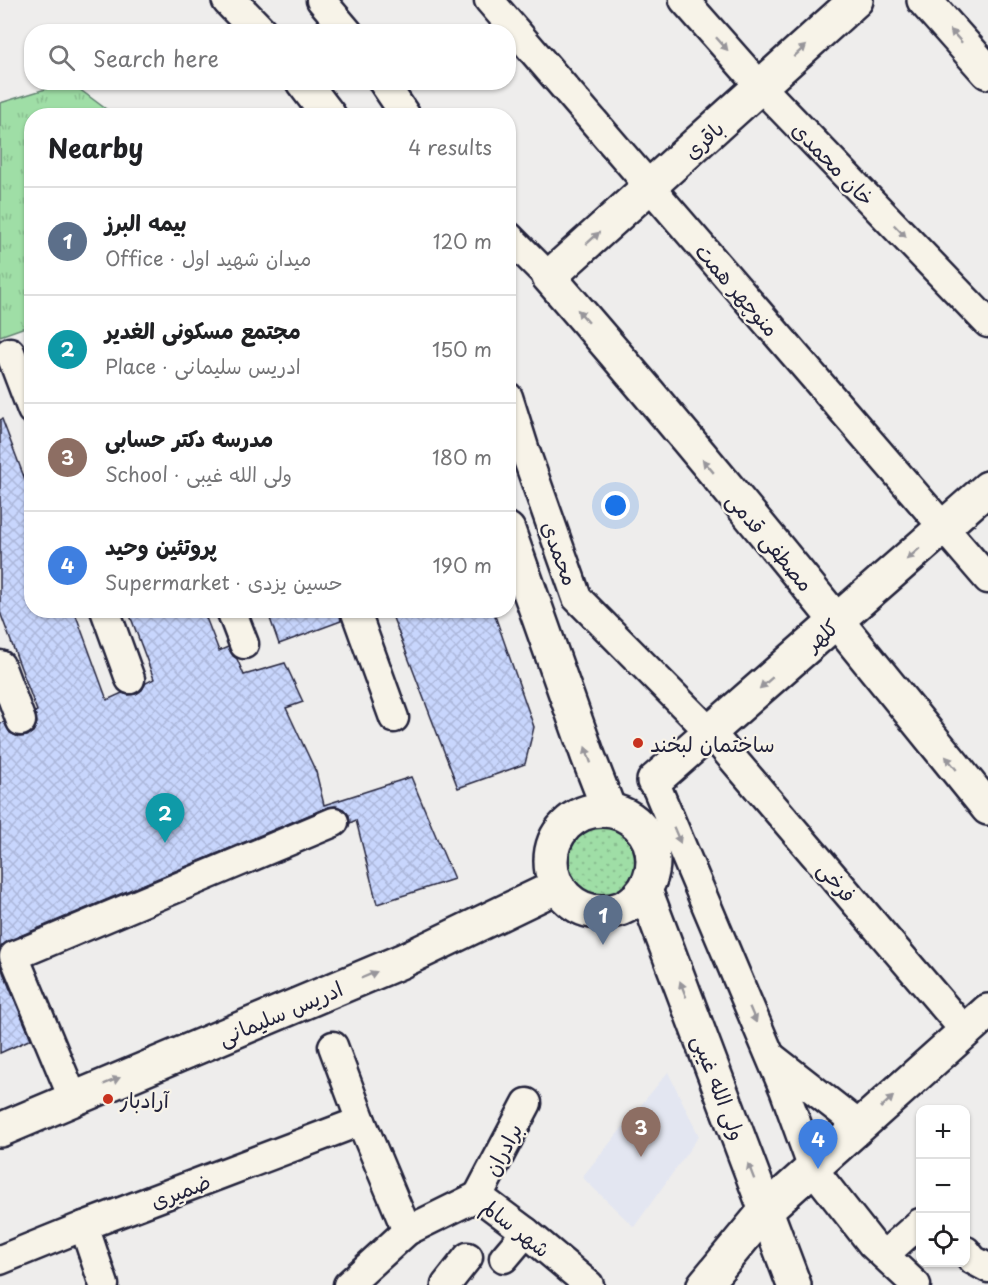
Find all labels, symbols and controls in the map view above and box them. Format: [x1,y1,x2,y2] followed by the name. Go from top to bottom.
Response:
[24,24,516,90] search box
[950,29,963,44] one-way arrow
[715,36,728,51] one-way arrow
[45,41,78,74] icon: search
[93,41,219,74] text: Search here
[792,45,807,58] one-way arrow
[676,112,730,166] street label: باقری
[785,113,883,213] street label: خان محمدی
[48,128,143,167] text: Nearby
[408,132,492,162] text: 4 results
[105,205,187,238] text: بیمه البرز
[892,224,906,238] one-way arrow
[63,226,72,256] text: 1
[433,226,492,256] text: 120 m
[585,232,600,245] one-way arrow
[688,235,788,343] street label: منوچهر همت
[105,243,311,273] text: Office · میدان شهید اول
[577,309,590,324] one-way arrow
[105,313,301,346] text: مجتمع مسکونی الغدیر
[60,334,75,364] text: 2
[432,334,492,364] text: 150 m
[105,351,301,381] text: Place · ادریس سلیمانی
[105,421,273,454] text: مدرسه دکتر حسابی
[61,442,74,472] text: 3
[432,442,492,472] text: 180 m
[105,459,292,489] text: School · ولی الله غیبی
[702,459,715,474] one-way arrow
[720,484,822,598] street label: مصطفی قدمی
[601,491,630,520] your location
[535,516,587,590] street label: محمدی
[105,529,217,562] text: پروتئین وحید
[905,547,920,561] one-way arrow
[61,550,74,580] text: 4
[433,550,492,580] text: 190 m
[105,567,343,597] text: Supermarket · حسین یزدی
[796,610,845,659] street label: کلهر
[759,676,774,689] one-way arrow
[650,727,775,759] place label: ساختمان لبخند
[631,736,645,750] marker: ساختمان لبخند
[583,746,593,764] one-way arrow
[945,755,958,771] one-way arrow
[146,794,184,843] pin: 2
[673,826,682,844] one-way arrow
[811,853,865,909] street label: فرخی
[584,896,622,945] pin: 1
[361,970,378,979] one-way arrow
[213,971,347,1053] street label: ادریس سلیمانی
[677,979,687,997] one-way arrow
[748,1006,758,1024] one-way arrow
[685,1029,755,1145] street label: ولی الله غیبی
[103,1077,120,1086] one-way arrow
[119,1083,170,1115] place label: آرادبار
[101,1092,115,1106] marker: آرادبار
[880,1095,895,1109] one-way arrow
[916,1105,970,1267] map controls
[916,1105,970,1159] button: +
[622,1108,660,1157] pin: 3
[475,1117,529,1181] street label: برادران
[798,1120,838,1169] pin: 4
[916,1159,970,1213] button: −
[746,1162,756,1180] one-way arrow
[145,1164,215,1216] street label: ضمیری
[475,1190,558,1266] street label: شهر سالم
[916,1213,970,1267] button: locate

